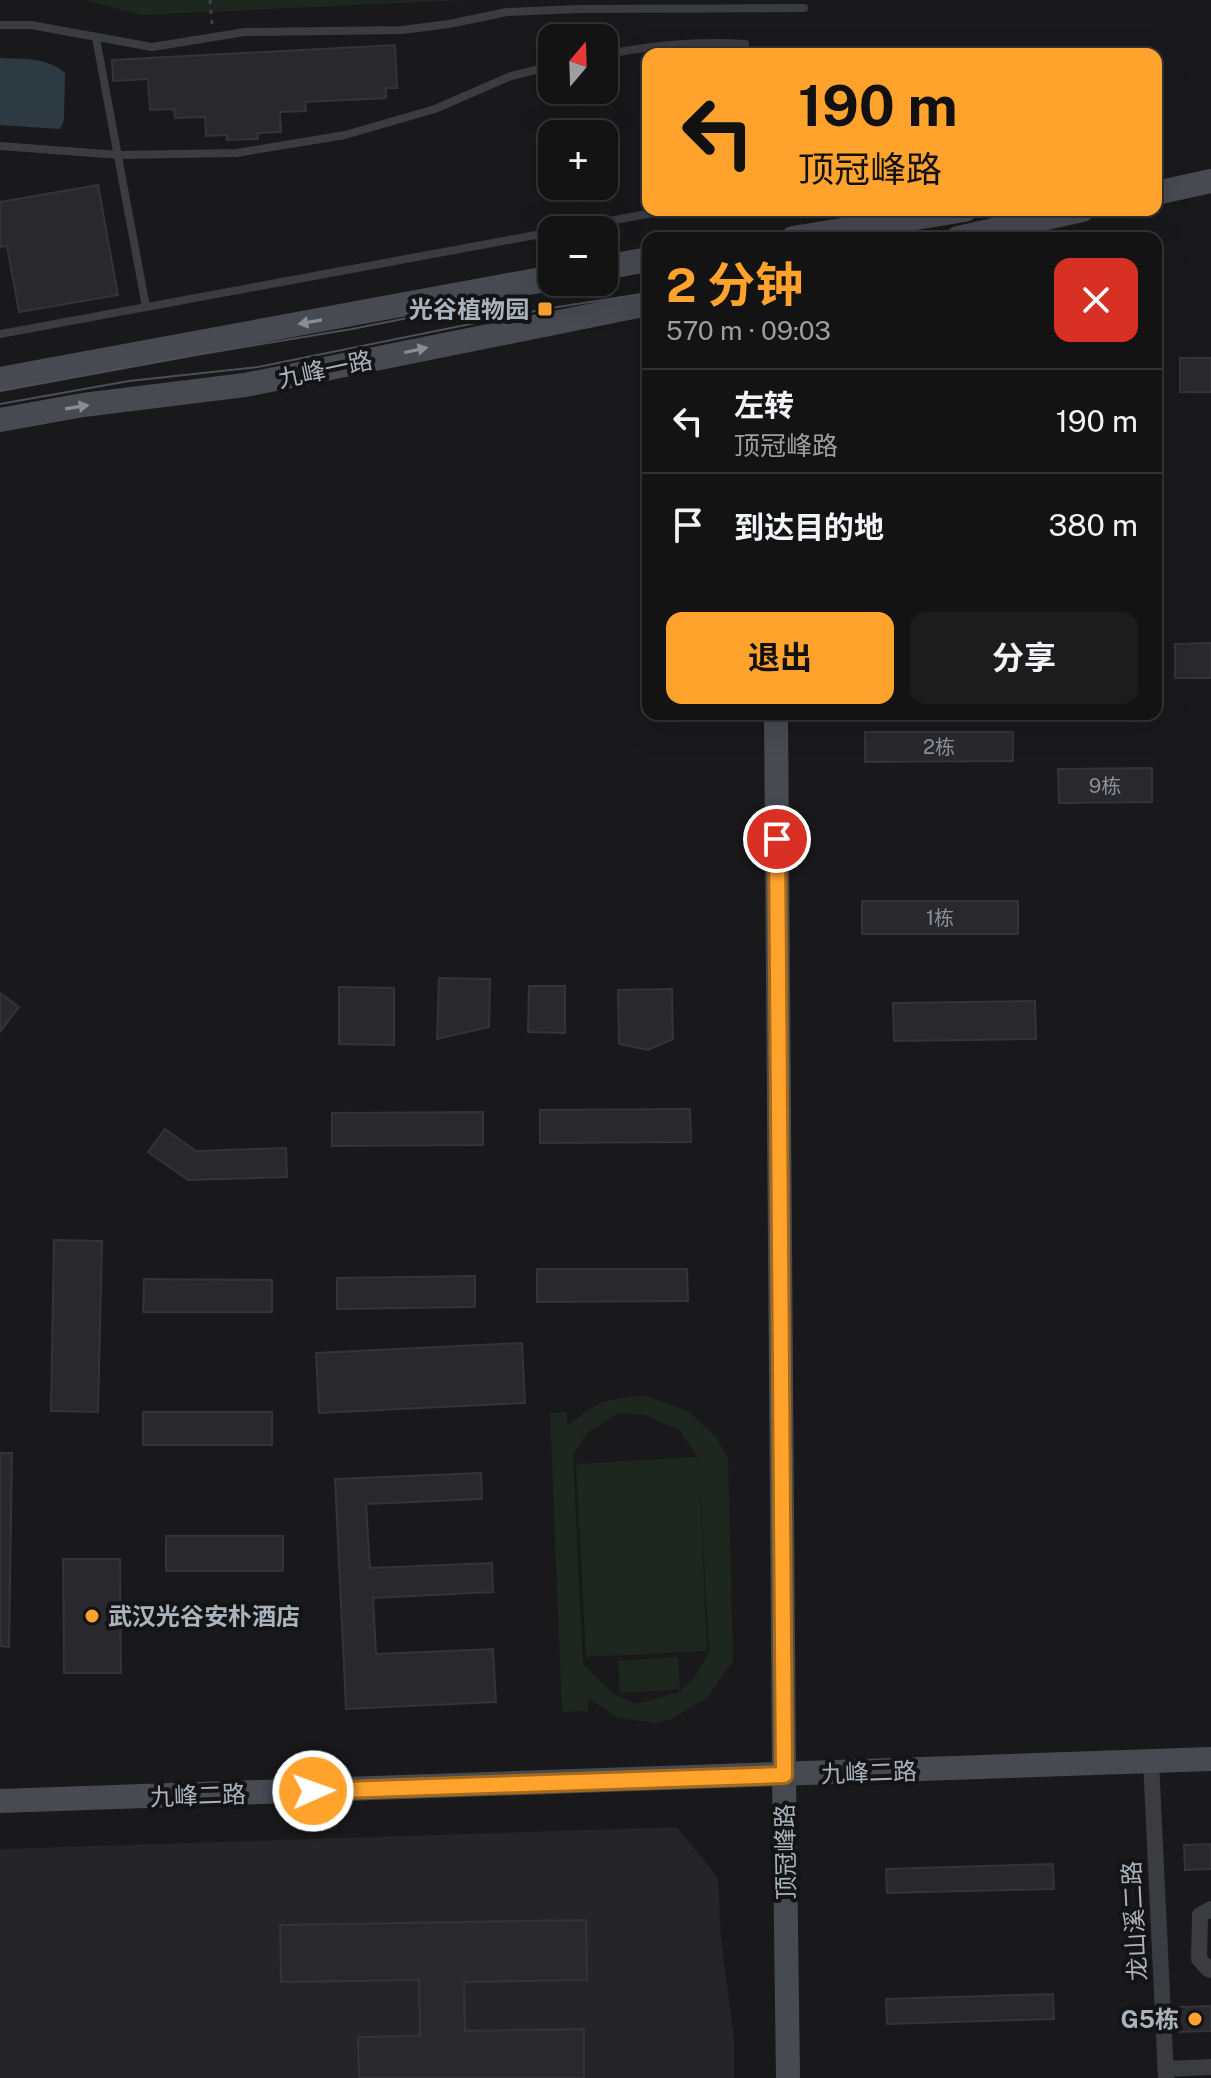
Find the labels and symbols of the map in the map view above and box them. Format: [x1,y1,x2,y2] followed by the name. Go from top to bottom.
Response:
[538,24,618,104] north arrow
[409,295,529,323] place label: 光谷植物园
[536,300,554,318] marker: 光谷植物园
[297,316,322,328] one-way arrow
[404,343,429,356] one-way arrow
[275,345,375,393] street label: 九峰一路
[65,400,90,412] one-way arrow
[923,735,955,759] house number: 2栋
[1089,774,1121,798] house number: 9栋
[743,805,811,873] pin
[926,906,954,930] house number: 1栋
[108,1602,300,1630] place label: 武汉光谷安朴酒店
[83,1607,101,1625] marker: 武汉光谷安朴酒店
[271,1749,355,1833] position arrow
[821,1756,917,1788] street label: 九峰二路
[150,1779,246,1811] street label: 九峰二路
[770,1804,800,1900] street label: 顶冠峰路
[1117,1860,1151,1982] street label: 龙山溪二路
[1121,2005,1179,2033] place label: G5栋
[1186,2010,1204,2028] marker: G5栋

